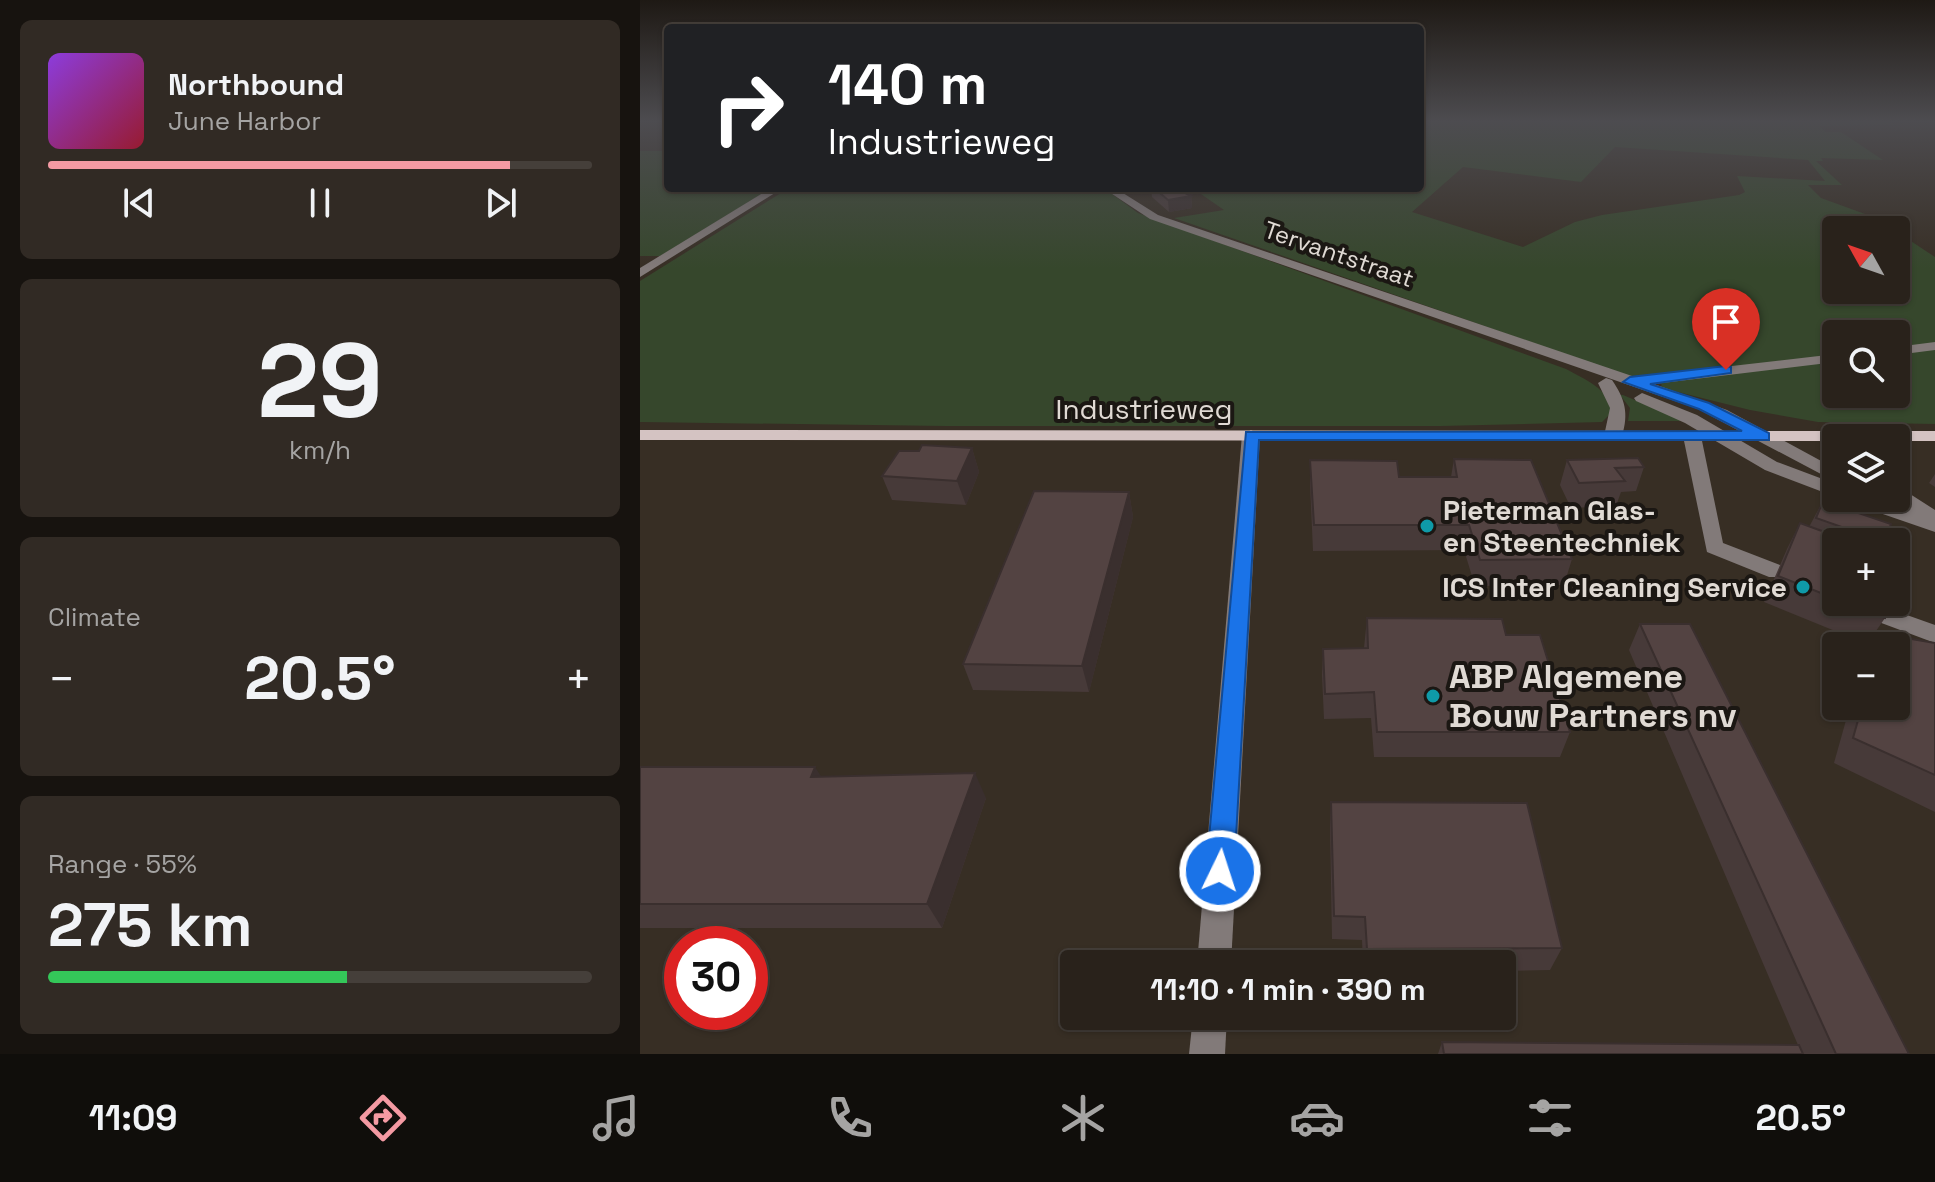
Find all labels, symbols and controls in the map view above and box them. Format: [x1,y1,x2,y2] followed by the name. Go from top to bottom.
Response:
[828,49,987,120] text: 140 m
[696,56,800,160] icon: right
[168,65,344,104] text: Northbound
[168,104,321,138] text: June Harbor
[828,119,1055,165] text: Industrieweg
[117,181,161,225] icon: previous
[298,181,342,225] icon: pause
[479,181,523,225] icon: next
[1260,214,1418,294] street label: Tervantstraat
[1822,216,1910,304] north arrow
[1822,216,1910,720] map controls
[1692,288,1760,370] pin
[1704,300,1748,344] icon: arrive
[257,315,383,447] text: 29
[1822,320,1910,408] button: search
[1056,391,1232,427] street label: Industrieweg
[1822,424,1910,512] button: layers
[289,433,351,467] text: km/h
[1443,492,1681,560] place label: Pieterman Glas- en Steentechniek
[1418,517,1436,535] marker: Pieterman Glas- en Steentechniek
[1822,528,1910,616] button: +
[1442,569,1787,605] place label: ICS Inter Cleaning Service
[1794,578,1812,596] marker: ICS Inter Cleaning Service
[48,600,141,634] text: Climate
[1822,632,1910,720] button: −
[244,640,396,717] text: 20.5°
[48,651,75,707] text: −
[565,651,592,707] text: +
[1449,655,1737,737] place label: ABP Algemene Bouw Partners nv
[1424,687,1442,705] marker: ABP Algemene Bouw Partners nv
[1178,829,1262,913] position arrow
[48,847,197,881] text: Range · 55%
[48,887,253,964] text: 275 km
[664,926,768,1030] speed limit sign: 30
[1150,970,1426,1009] text: 11:10 · 1 min · 390 m
[355,1090,411,1146] icon: directions
[588,1090,644,1146] icon: music
[822,1090,878,1146] icon: phone
[1055,1090,1111,1146] icon: climate
[1289,1090,1345,1146] icon: car
[1522,1090,1578,1146] icon: filters
[89,1095,178,1141] text: 11:09
[1755,1095,1846,1141] text: 20.5°

